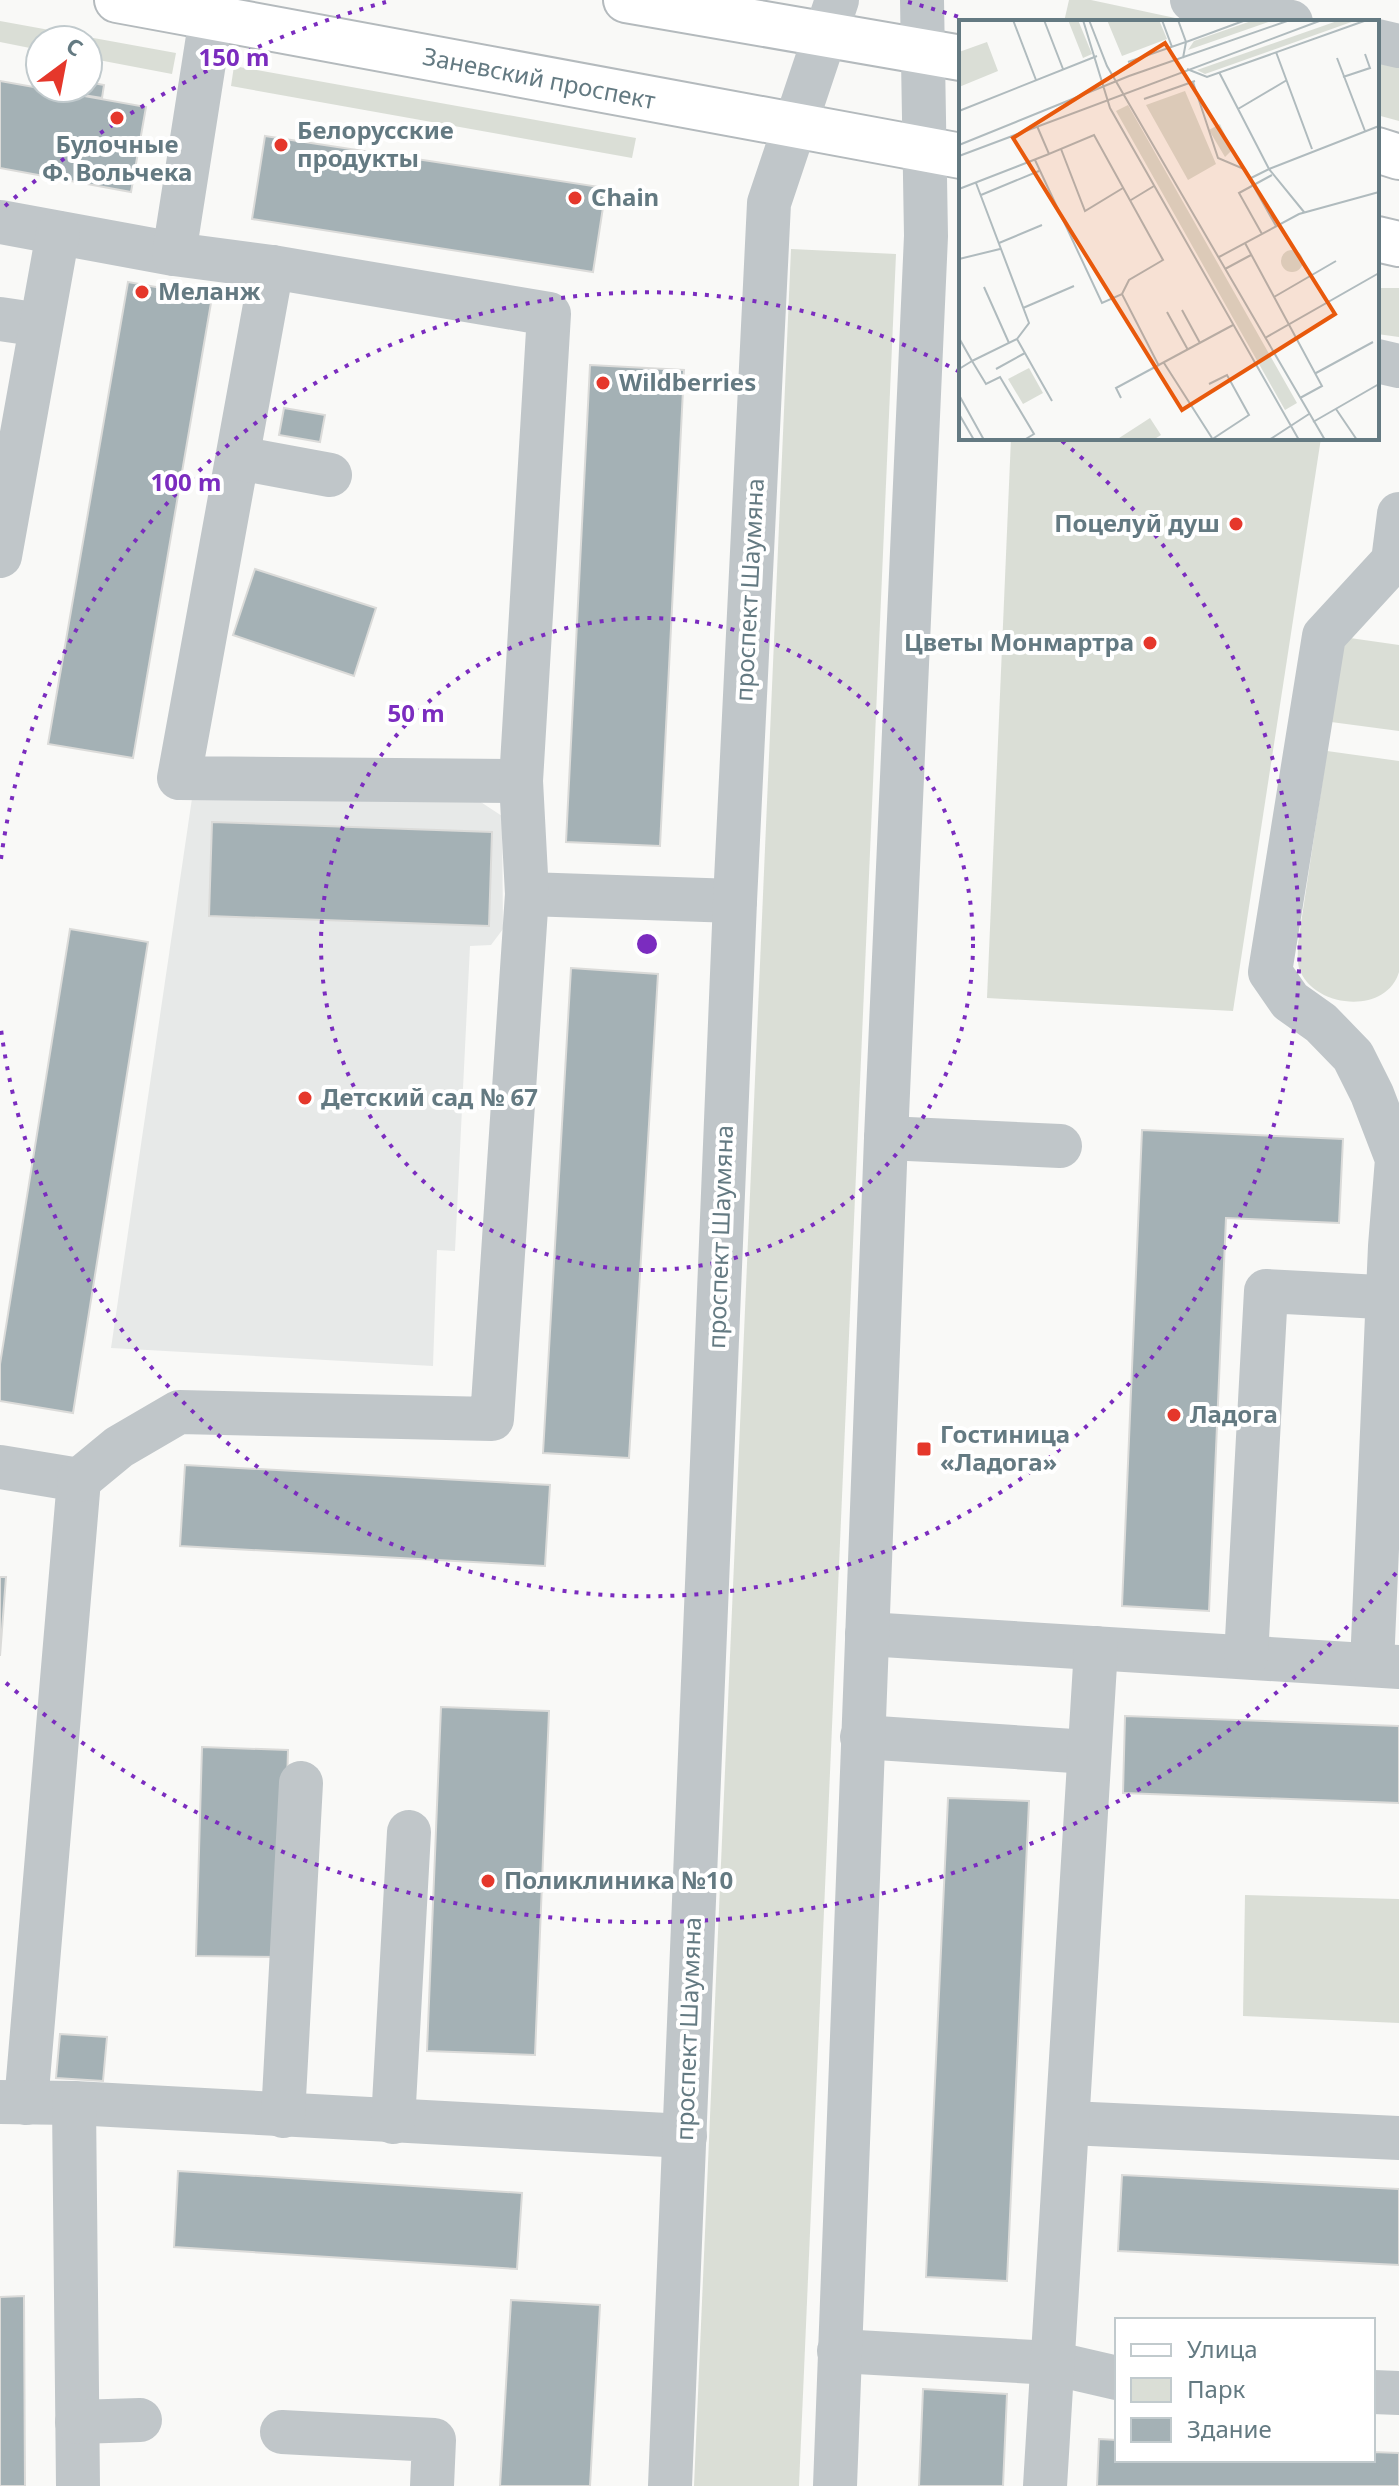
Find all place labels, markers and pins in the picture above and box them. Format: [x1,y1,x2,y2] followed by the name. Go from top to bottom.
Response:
[108,109,126,127] marker: Булочные Ф. Вольчека
[297,113,454,174] place label: Белорусские продукты
[42,127,192,188] place label: Булочные Ф. Вольчека
[272,136,290,154] marker: Белорусские продукты
[591,180,659,213] place label: Chain
[566,189,584,207] marker: Chain
[158,274,261,307] place label: Меланж
[133,283,151,301] marker: Меланж
[619,365,756,398] place label: Wildberries
[594,374,612,392] marker: Wildberries
[1054,506,1220,539] place label: Поцелуй душ
[1227,515,1245,533] marker: Поцелуй душ
[904,625,1134,658] place label: Цветы Монмартра
[1141,634,1159,652] marker: Цветы Монмартра
[633,930,661,958] centre of rings
[321,1080,538,1113] place label: Детский сад № 67
[296,1089,314,1107] marker: Детский сад № 67
[1190,1397,1278,1430] place label: Ладога
[1165,1406,1183,1424] marker: Ладога
[940,1417,1070,1478] place label: Гостиница «Ладога»
[915,1440,933,1458] marker: Гостиница «Ладога»
[504,1863,733,1896] place label: Поликлиника №10
[479,1872,497,1890] marker: Поликлиника №10

